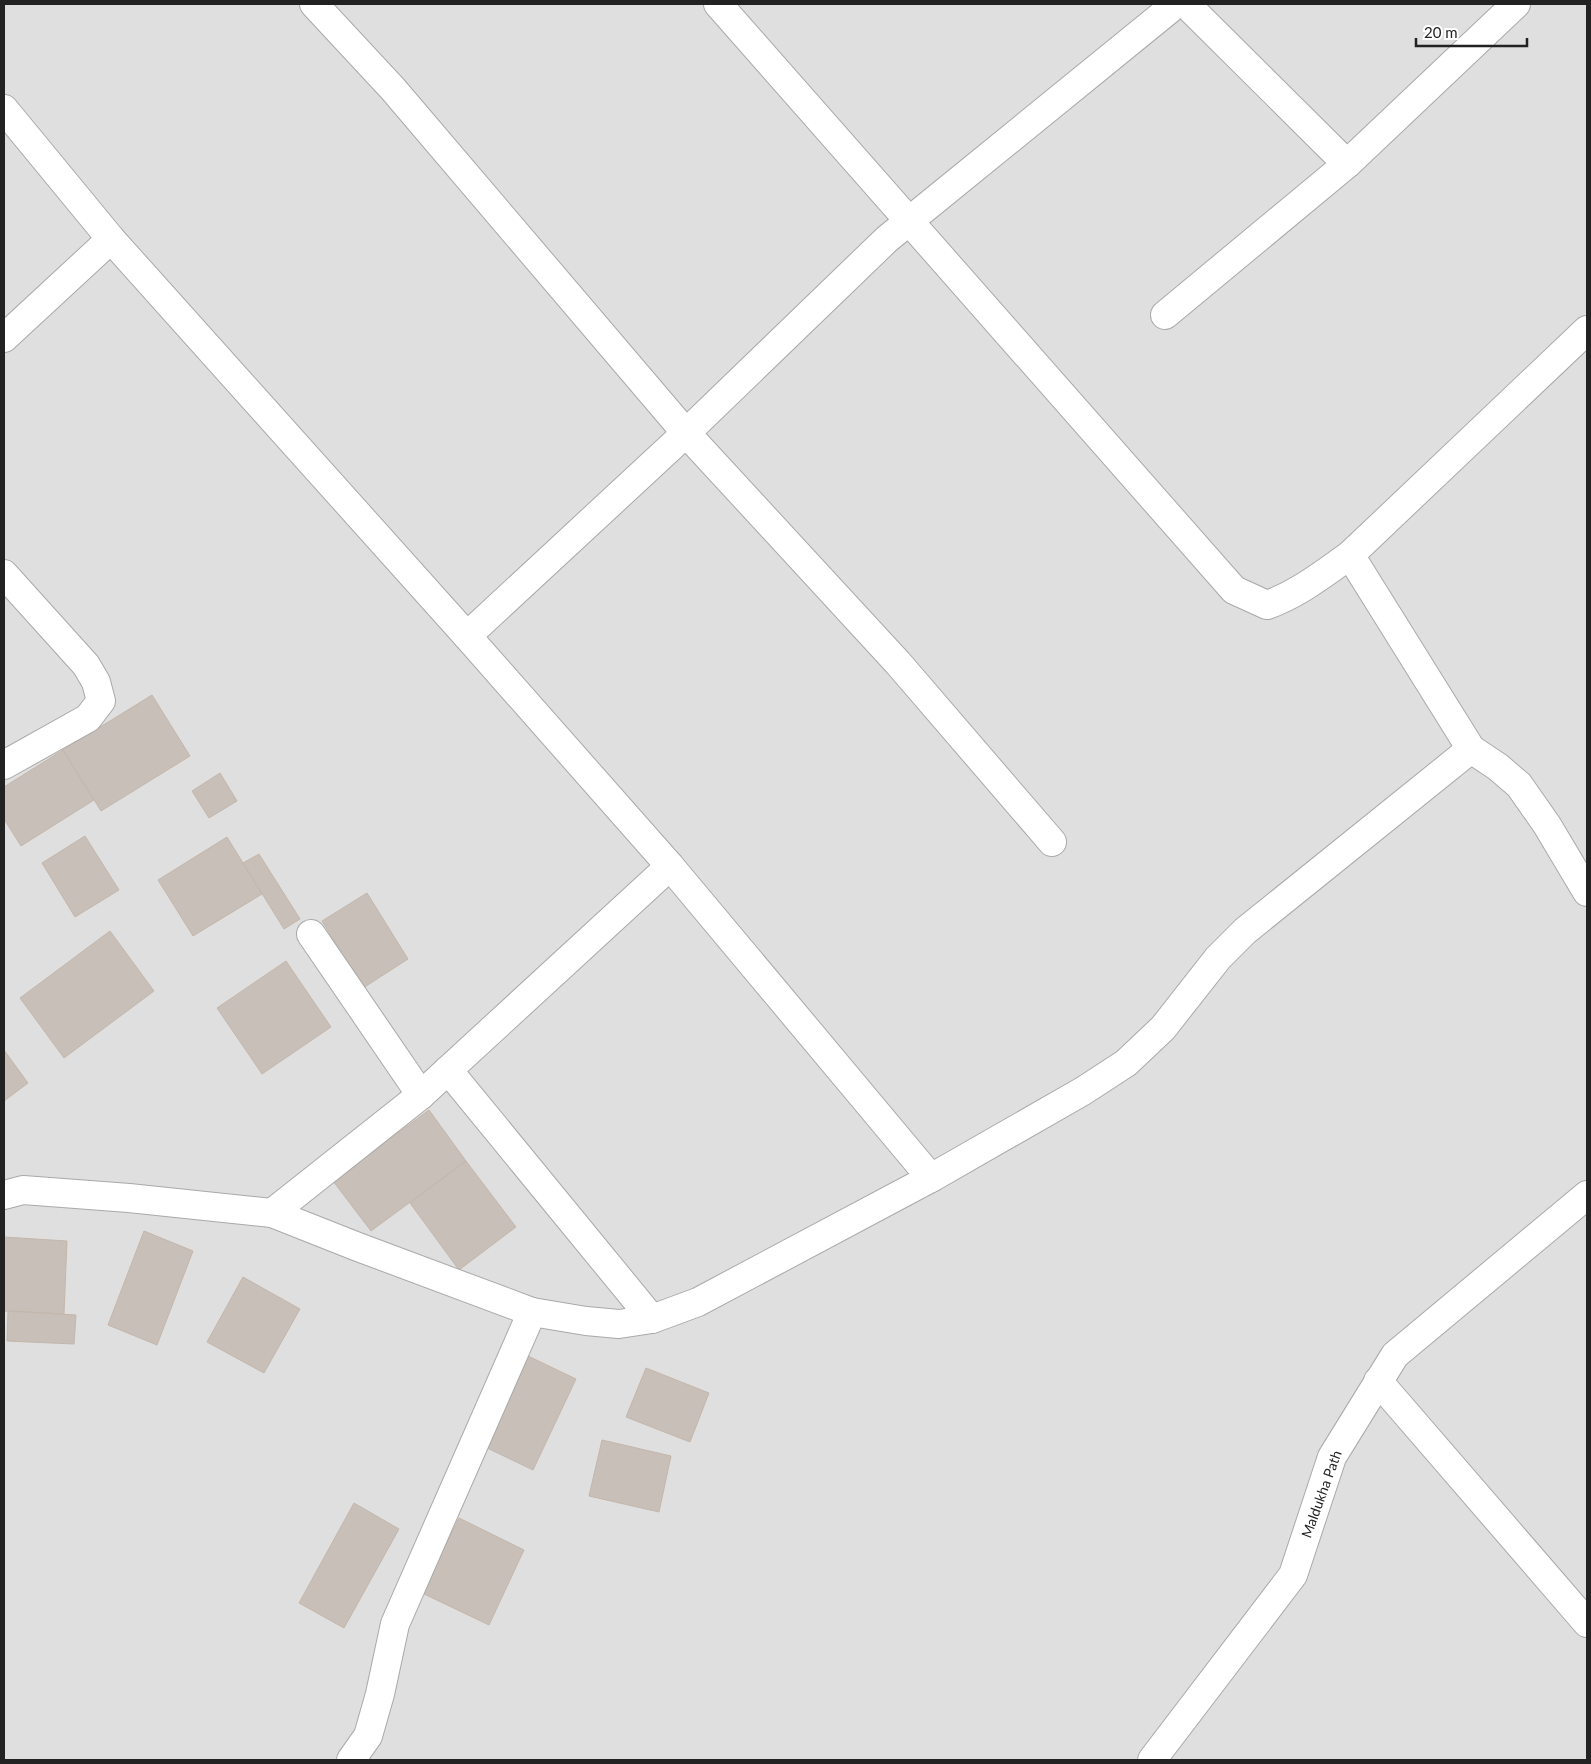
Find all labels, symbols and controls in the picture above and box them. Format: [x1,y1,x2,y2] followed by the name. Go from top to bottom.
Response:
[1416,15,1527,47] scale bar
[1424,23,1458,41] text: 20 m
[1297,1448,1345,1540] street label: Maldukha Path

